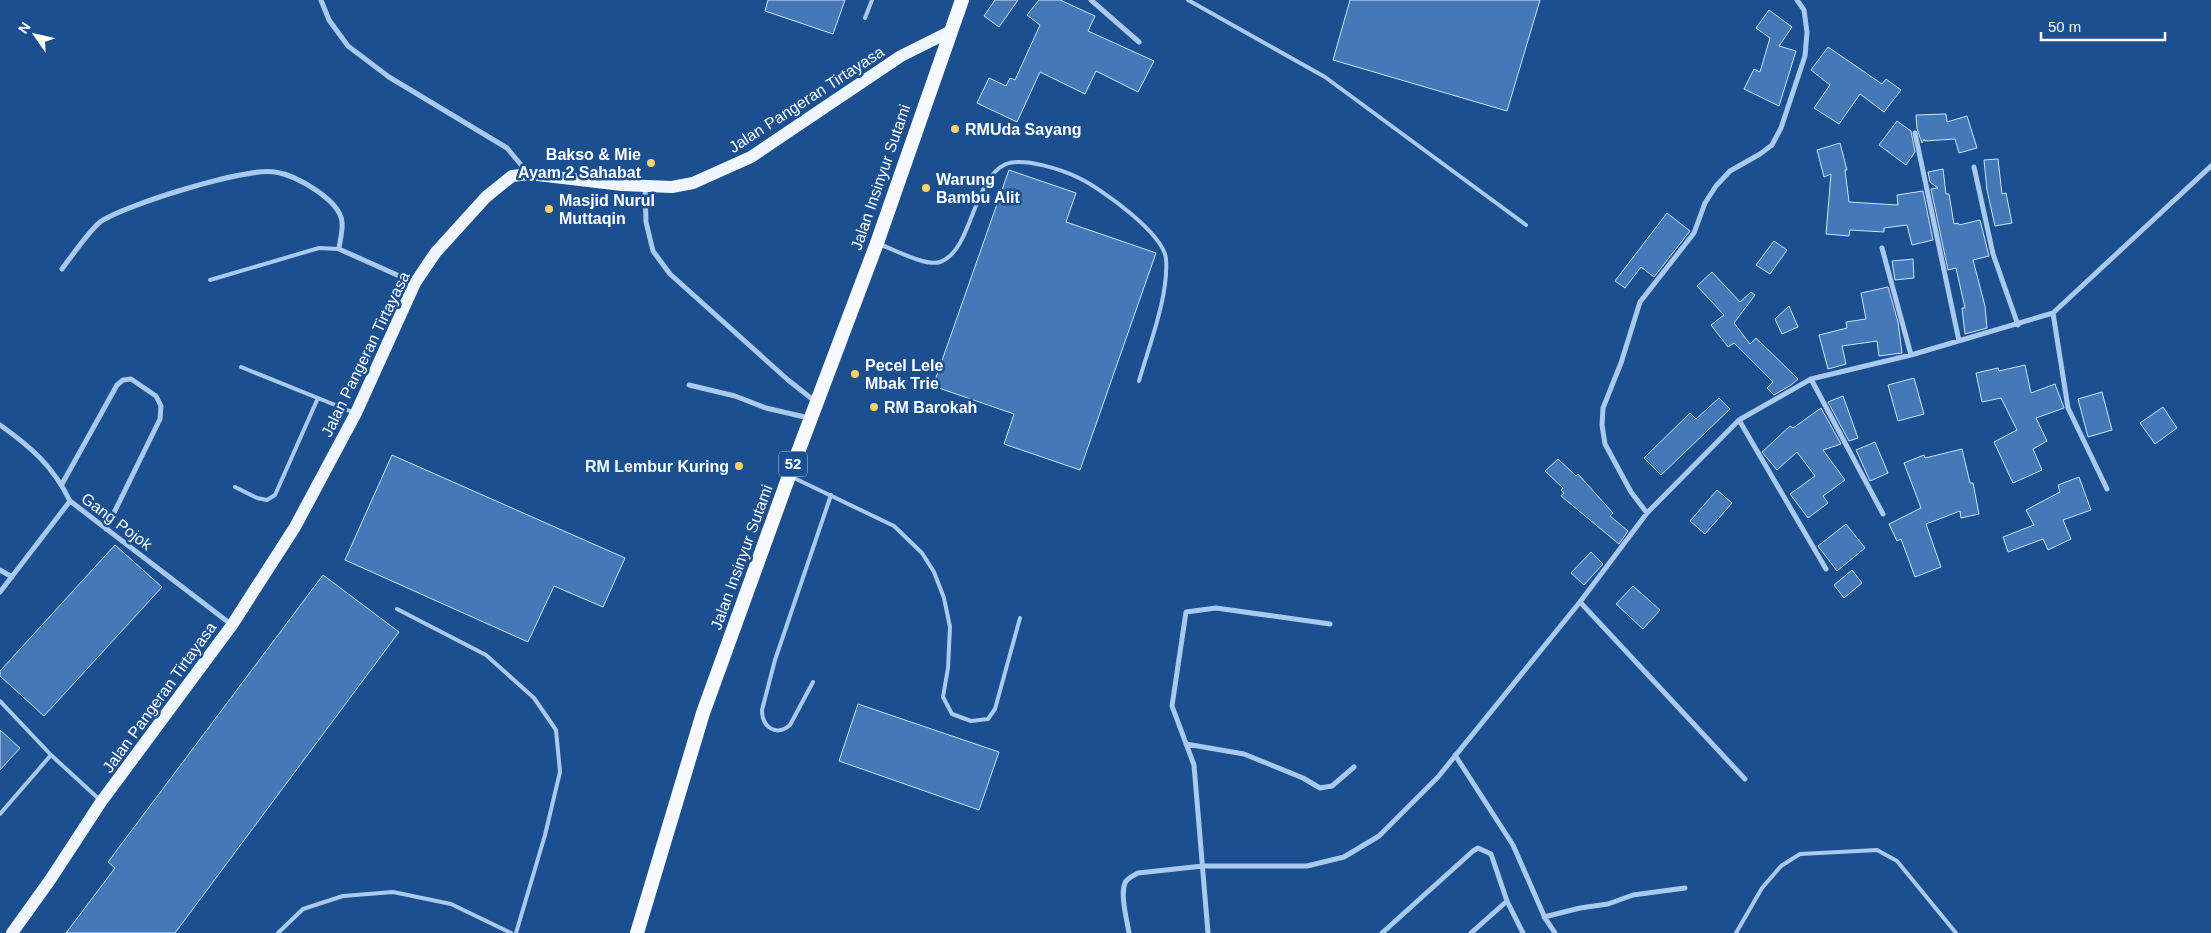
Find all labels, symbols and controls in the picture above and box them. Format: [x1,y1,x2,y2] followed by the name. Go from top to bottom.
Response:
[10,10,60,60] north arrow
[2041,10,2165,42] scale bar
[2048,18,2081,35] text: 50 m
[15,19,34,36] text: N
[726,43,887,156] street label: Jalan Pangeran Tirtayasa
[848,102,913,252] street label: Jalan Insinyur Sutami
[965,121,1081,138] place label: RMUda Sayang
[949,123,961,135] marker: RMUda Sayang
[518,146,642,181] place label: Bakso & Mie Ayam 2 Sahabat
[645,157,657,169] marker: Bakso & Mie Ayam 2 Sahabat
[936,171,1021,206] place label: Warung Bambu Alit
[920,182,932,194] marker: Warung Bambu Alit
[559,192,655,227] place label: Masjid Nurul Muttaqin
[543,203,555,215] marker: Masjid Nurul Muttaqin
[318,269,413,439] street label: Jalan Pangeran Tirtayasa
[865,357,943,392] place label: Pecel Lele Mbak Trie
[849,368,861,380] marker: Pecel Lele Mbak Trie
[884,399,977,416] place label: RM Barokah
[868,401,880,413] marker: RM Barokah
[779,452,807,476] road number: 52
[585,458,729,475] place label: RM Lembur Kuring
[733,460,745,472] marker: RM Lembur Kuring
[707,482,776,632] street label: Jalan Insinyur Sutami
[78,489,156,554] street label: Gang Pojok
[99,619,220,776] street label: Jalan Pangeran Tirtayasa

